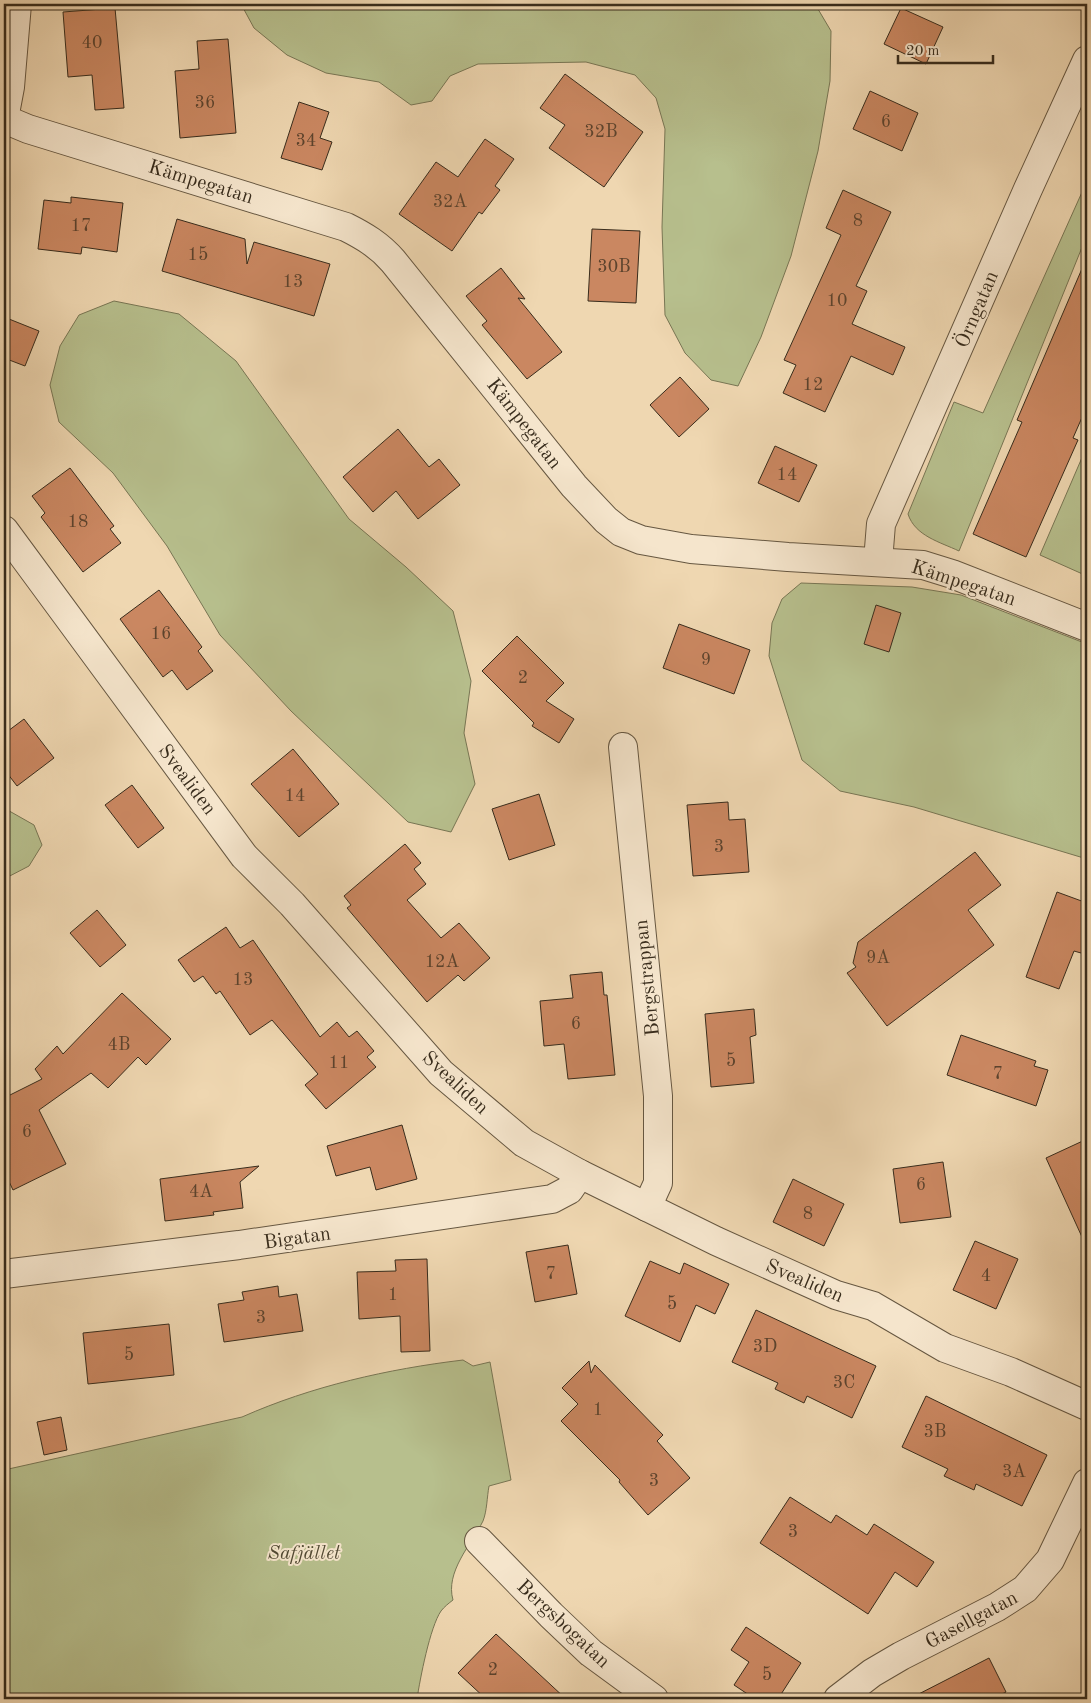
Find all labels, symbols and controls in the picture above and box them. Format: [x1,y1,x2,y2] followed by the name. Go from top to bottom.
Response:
[898,32,994,64] scale bar
[82,34,102,52] house number: 40
[906,44,940,59] text: 20 m
[195,94,215,112] house number: 36
[881,113,891,131] house number: 6
[584,123,618,141] house number: 32B
[296,132,316,150] house number: 34
[145,157,256,208] street label: Kämpegatan
[433,193,468,211] house number: 32A
[853,212,863,230] house number: 8
[71,217,91,235] house number: 17
[188,246,208,264] house number: 15
[597,258,631,276] house number: 30B
[950,267,1003,351] street label: Örngatan
[283,273,303,291] house number: 13
[827,292,847,310] house number: 10
[482,375,565,473] street label: Kämpegatan
[803,376,823,394] house number: 12
[777,466,797,484] house number: 14
[68,513,88,531] house number: 18
[909,558,1018,610] street label: Kämpegatan
[151,625,171,643] house number: 16
[701,651,711,669] house number: 9
[518,669,528,687] house number: 2
[154,741,219,819] street label: Svealiden
[285,787,305,805] house number: 14
[714,838,724,856] house number: 3
[632,918,664,1037] street label: Bergstrappan
[866,949,890,967] house number: 9A
[425,953,460,971] house number: 12A
[233,971,253,989] house number: 13
[571,1015,581,1033] house number: 6
[108,1036,130,1054] house number: 4B
[418,1048,492,1119] street label: Svealiden
[726,1052,736,1070] house number: 5
[329,1054,349,1072] house number: 11
[993,1065,1003,1083] house number: 7
[22,1123,32,1141] house number: 6
[916,1176,926,1194] house number: 6
[189,1183,213,1201] house number: 4A
[803,1205,813,1223] house number: 8
[262,1224,332,1254] street label: Bigatan
[762,1257,846,1307] street label: Svealiden
[546,1265,556,1283] house number: 7
[981,1267,991,1285] house number: 4
[388,1286,398,1304] house number: 1
[667,1295,677,1313] house number: 5
[256,1309,266,1327] house number: 3
[753,1338,777,1356] house number: 3D
[124,1346,134,1364] house number: 5
[833,1374,855,1392] house number: 3C
[593,1401,603,1419] house number: 1
[924,1423,946,1441] house number: 3B
[1002,1463,1026,1481] house number: 3A
[649,1472,659,1490] house number: 3
[788,1523,798,1541] house number: 3
[268,1544,341,1564] park label: Safjället
[512,1577,613,1673] street label: Bergsbogatan
[923,1588,1022,1653] street label: Gasellgatan
[488,1661,498,1679] house number: 2
[762,1666,772,1684] house number: 5

